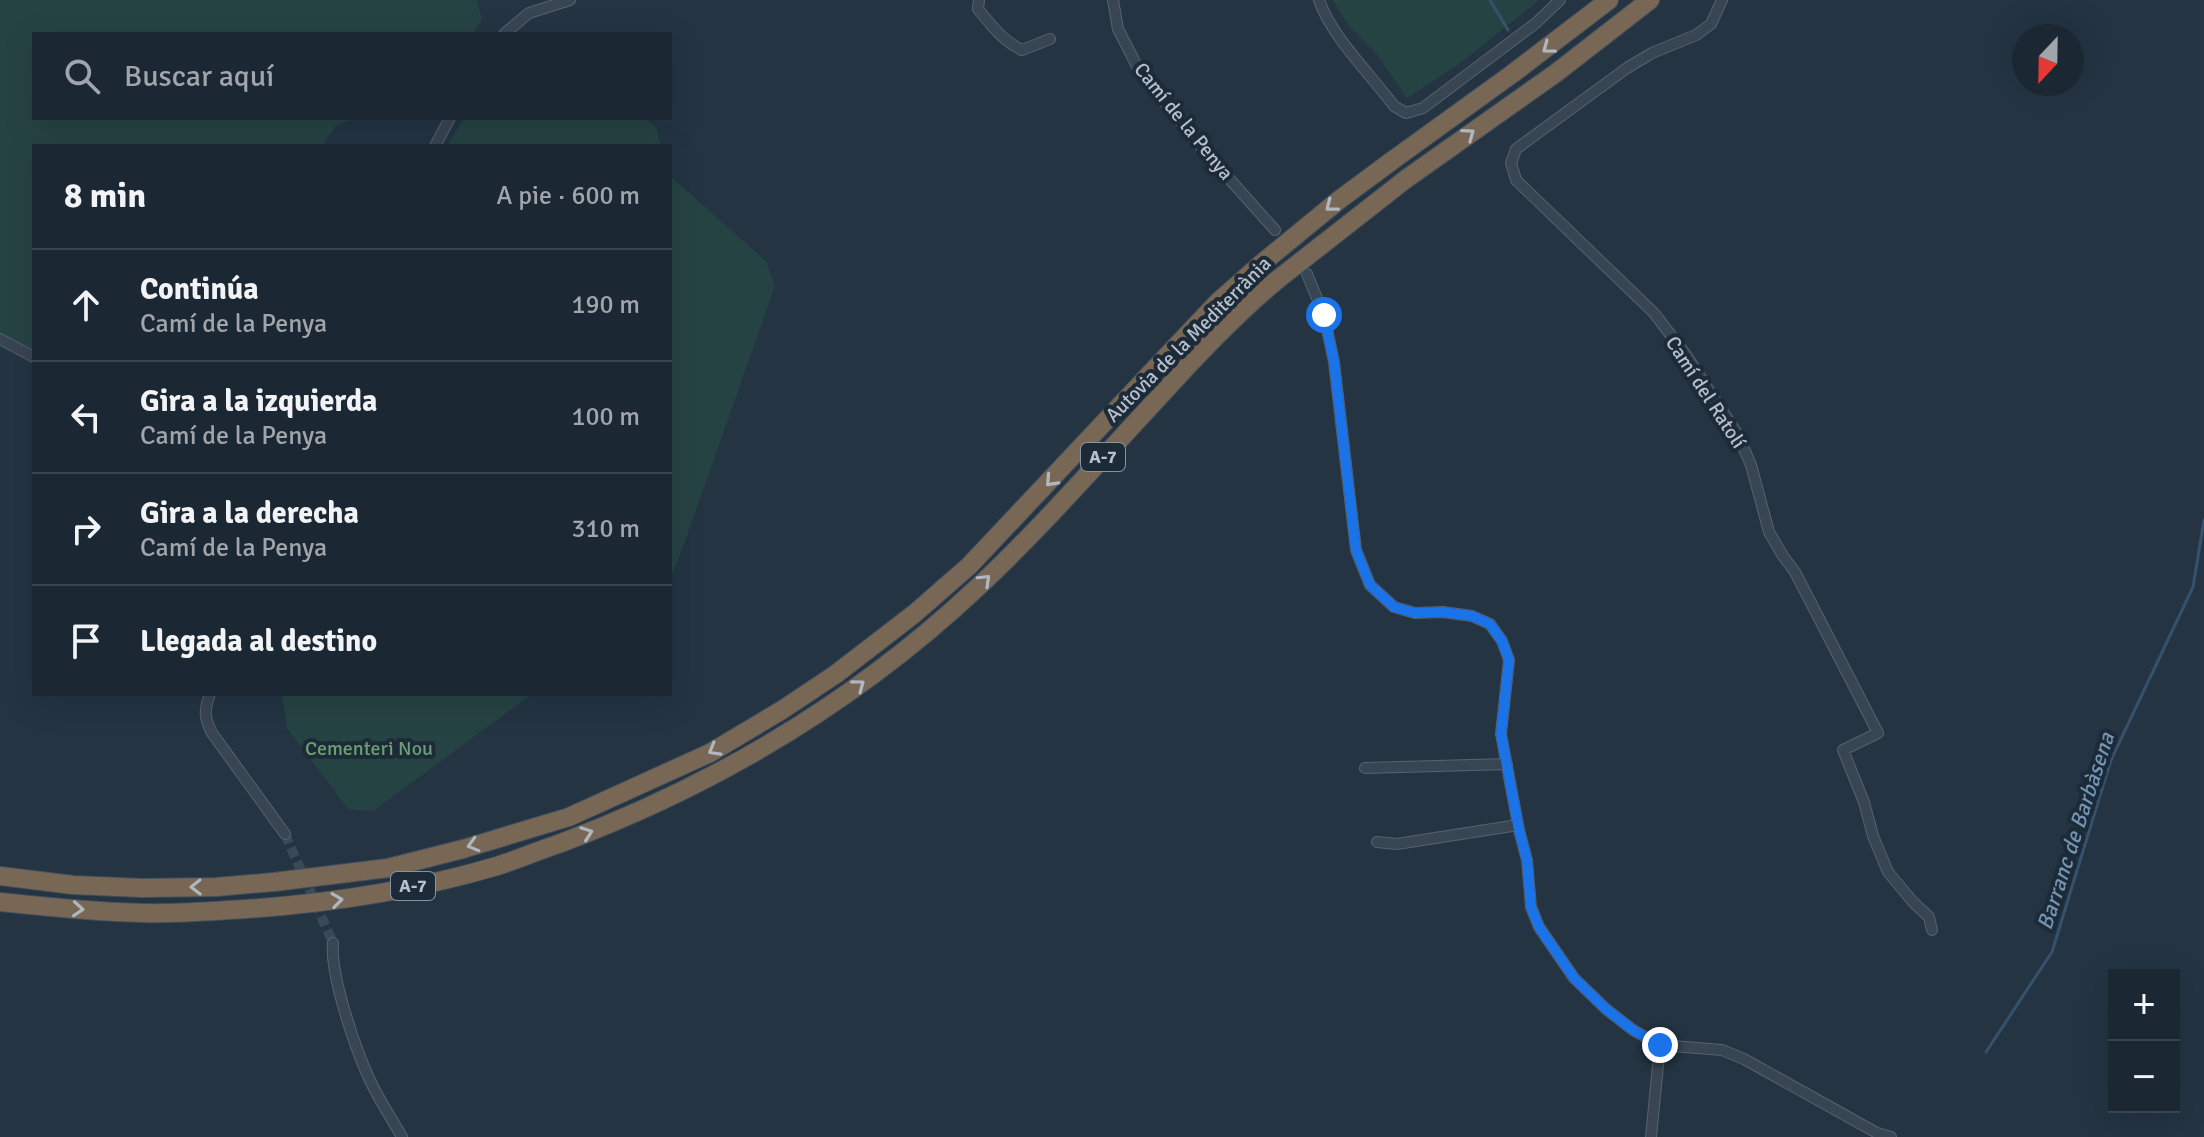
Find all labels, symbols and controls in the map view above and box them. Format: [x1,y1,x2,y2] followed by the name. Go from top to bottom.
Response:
[2012,24,2084,96] north arrow
[32,32,672,120] search box
[1542,38,1556,52] one-way arrow
[60,54,104,98] icon: search
[124,58,274,95] text: Buscar aquí
[1129,58,1239,185] street label: Camí de la Penya
[1461,129,1475,143] one-way arrow
[64,175,146,217] text: 8 min
[497,180,640,212] text: A pie · 600 m
[1325,197,1340,211] one-way arrow
[1100,251,1276,427] street label: Autovia de la Mediterrània
[140,271,259,308] text: Continúa
[64,283,108,327] icon: ahead
[571,289,640,321] text: 190 m
[1306,297,1342,333] route start
[140,308,327,340] text: Camí de la Penya
[1660,331,1751,454] street label: Camí del Ratolí
[140,383,377,420] text: Gira a la izquierda
[64,395,108,439] icon: left
[571,401,640,433] text: 100 m
[140,420,327,452] text: Camí de la Penya
[1081,443,1125,471] road number: A-7
[1046,472,1061,486] one-way arrow
[140,495,359,532] text: Gira a la derecha
[64,507,108,551] icon: right
[571,513,640,545] text: 310 m
[140,532,327,564] text: Camí de la Penya
[976,574,990,589] one-way arrow
[64,619,108,663] icon: arrive
[140,623,377,660] text: Llegada al destino
[851,680,865,694] one-way arrow
[2031,728,2120,933] water label: Barranc de Barbàsena
[305,736,433,761] park label: Cementeri Nou
[709,740,723,756] one-way arrow
[579,826,593,843] one-way arrow
[467,836,481,853] one-way arrow
[391,872,435,900] road number: A-7
[189,878,202,896] one-way arrow
[330,892,344,909] one-way arrow
[72,900,85,917] one-way arrow
[2108,969,2180,1113] map controls
[2108,969,2180,1041] button: +
[1642,1027,1678,1063] route end
[2108,1041,2180,1113] button: −

